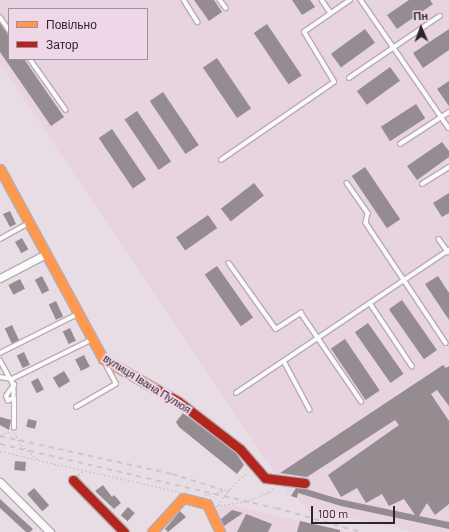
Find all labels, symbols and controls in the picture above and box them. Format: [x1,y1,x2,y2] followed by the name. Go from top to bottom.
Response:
[8,8,148,60] legend
[401,8,441,48] north arrow
[413,9,428,22] text: Пн
[46,17,97,31] text: Повільно
[46,37,78,51] text: Затор
[101,352,193,416] street label: вулиця Івана Пулюя
[313,498,397,524] scale bar
[318,506,348,520] text: 100 m

